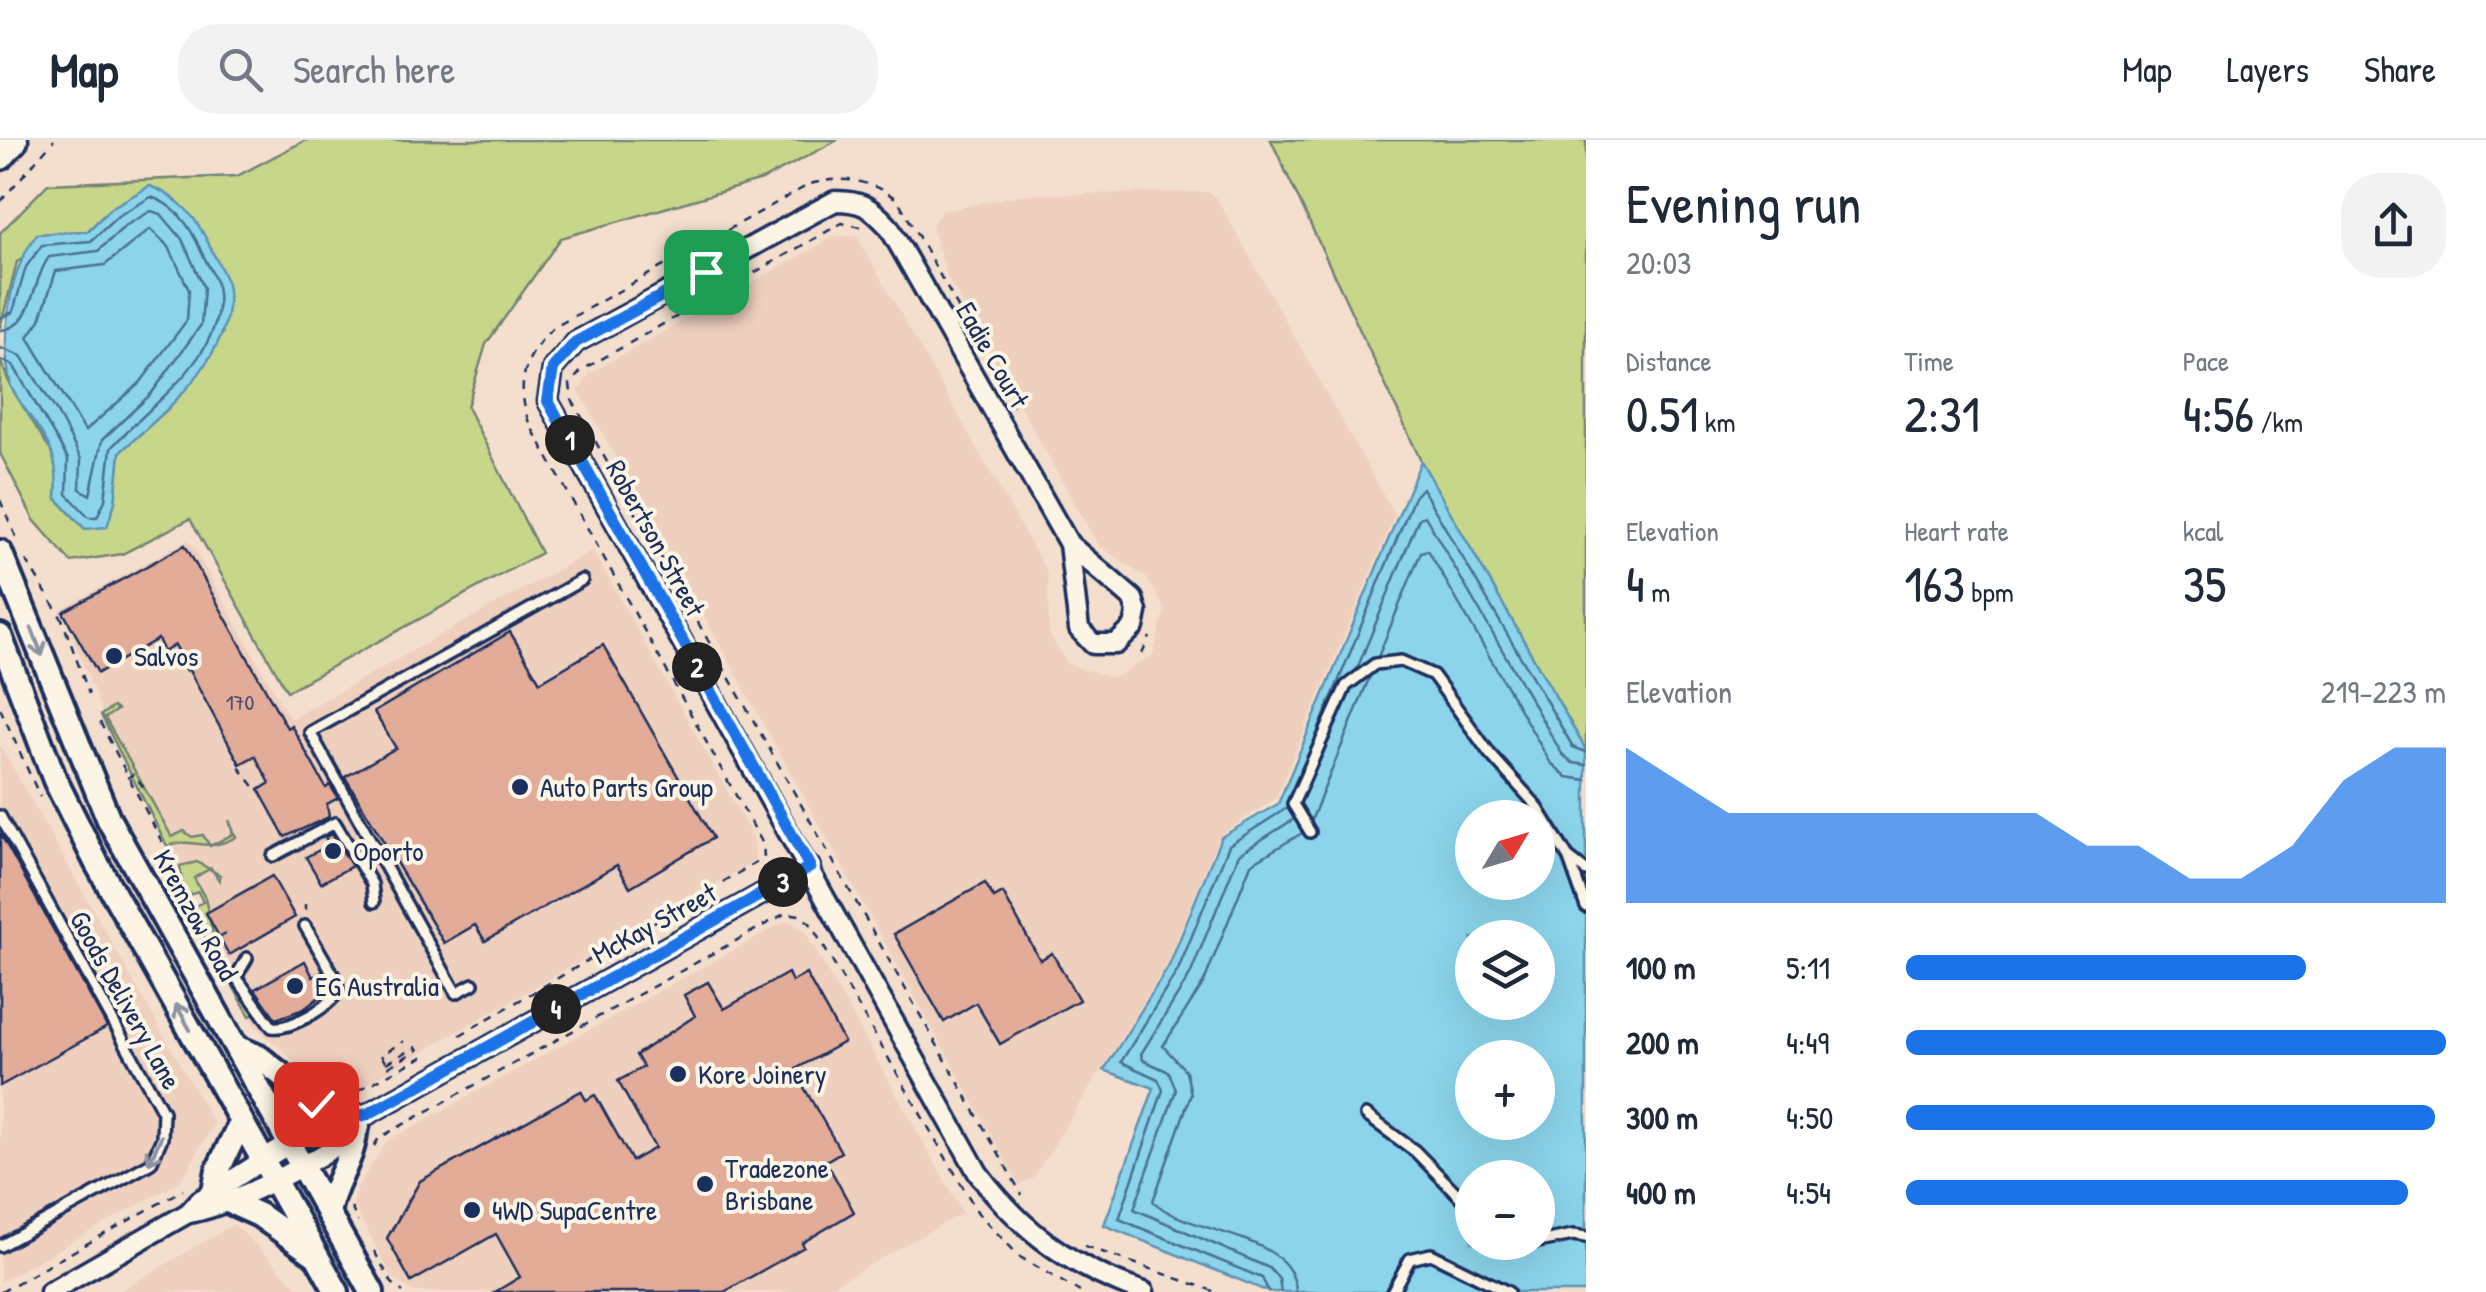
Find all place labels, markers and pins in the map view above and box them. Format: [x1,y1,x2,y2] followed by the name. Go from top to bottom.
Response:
[664,230,749,315] pin
[545,415,595,465] pin: 1
[134,637,199,675] place label: Salvos
[672,642,722,692] pin: 2
[103,645,125,667] marker: Salvos
[540,768,713,806] place label: Auto Parts Group
[509,776,531,798] marker: Auto Parts Group
[353,832,424,870] place label: Oporto
[322,840,344,862] marker: Oporto
[758,857,808,907] pin: 3
[315,967,439,1005] place label: EG Australia
[284,975,306,997] marker: EG Australia
[531,984,581,1034] pin: 4
[698,1055,827,1093] place label: Kore Joinery
[274,1062,359,1147] pin
[667,1063,689,1085] marker: Kore Joinery
[725,1149,829,1219] place label: Tradezone Brisbane
[694,1173,716,1195] marker: Tradezone Brisbane
[492,1191,657,1229] place label: 4WD SupaCentre
[461,1199,483,1221] marker: 4WD SupaCentre

